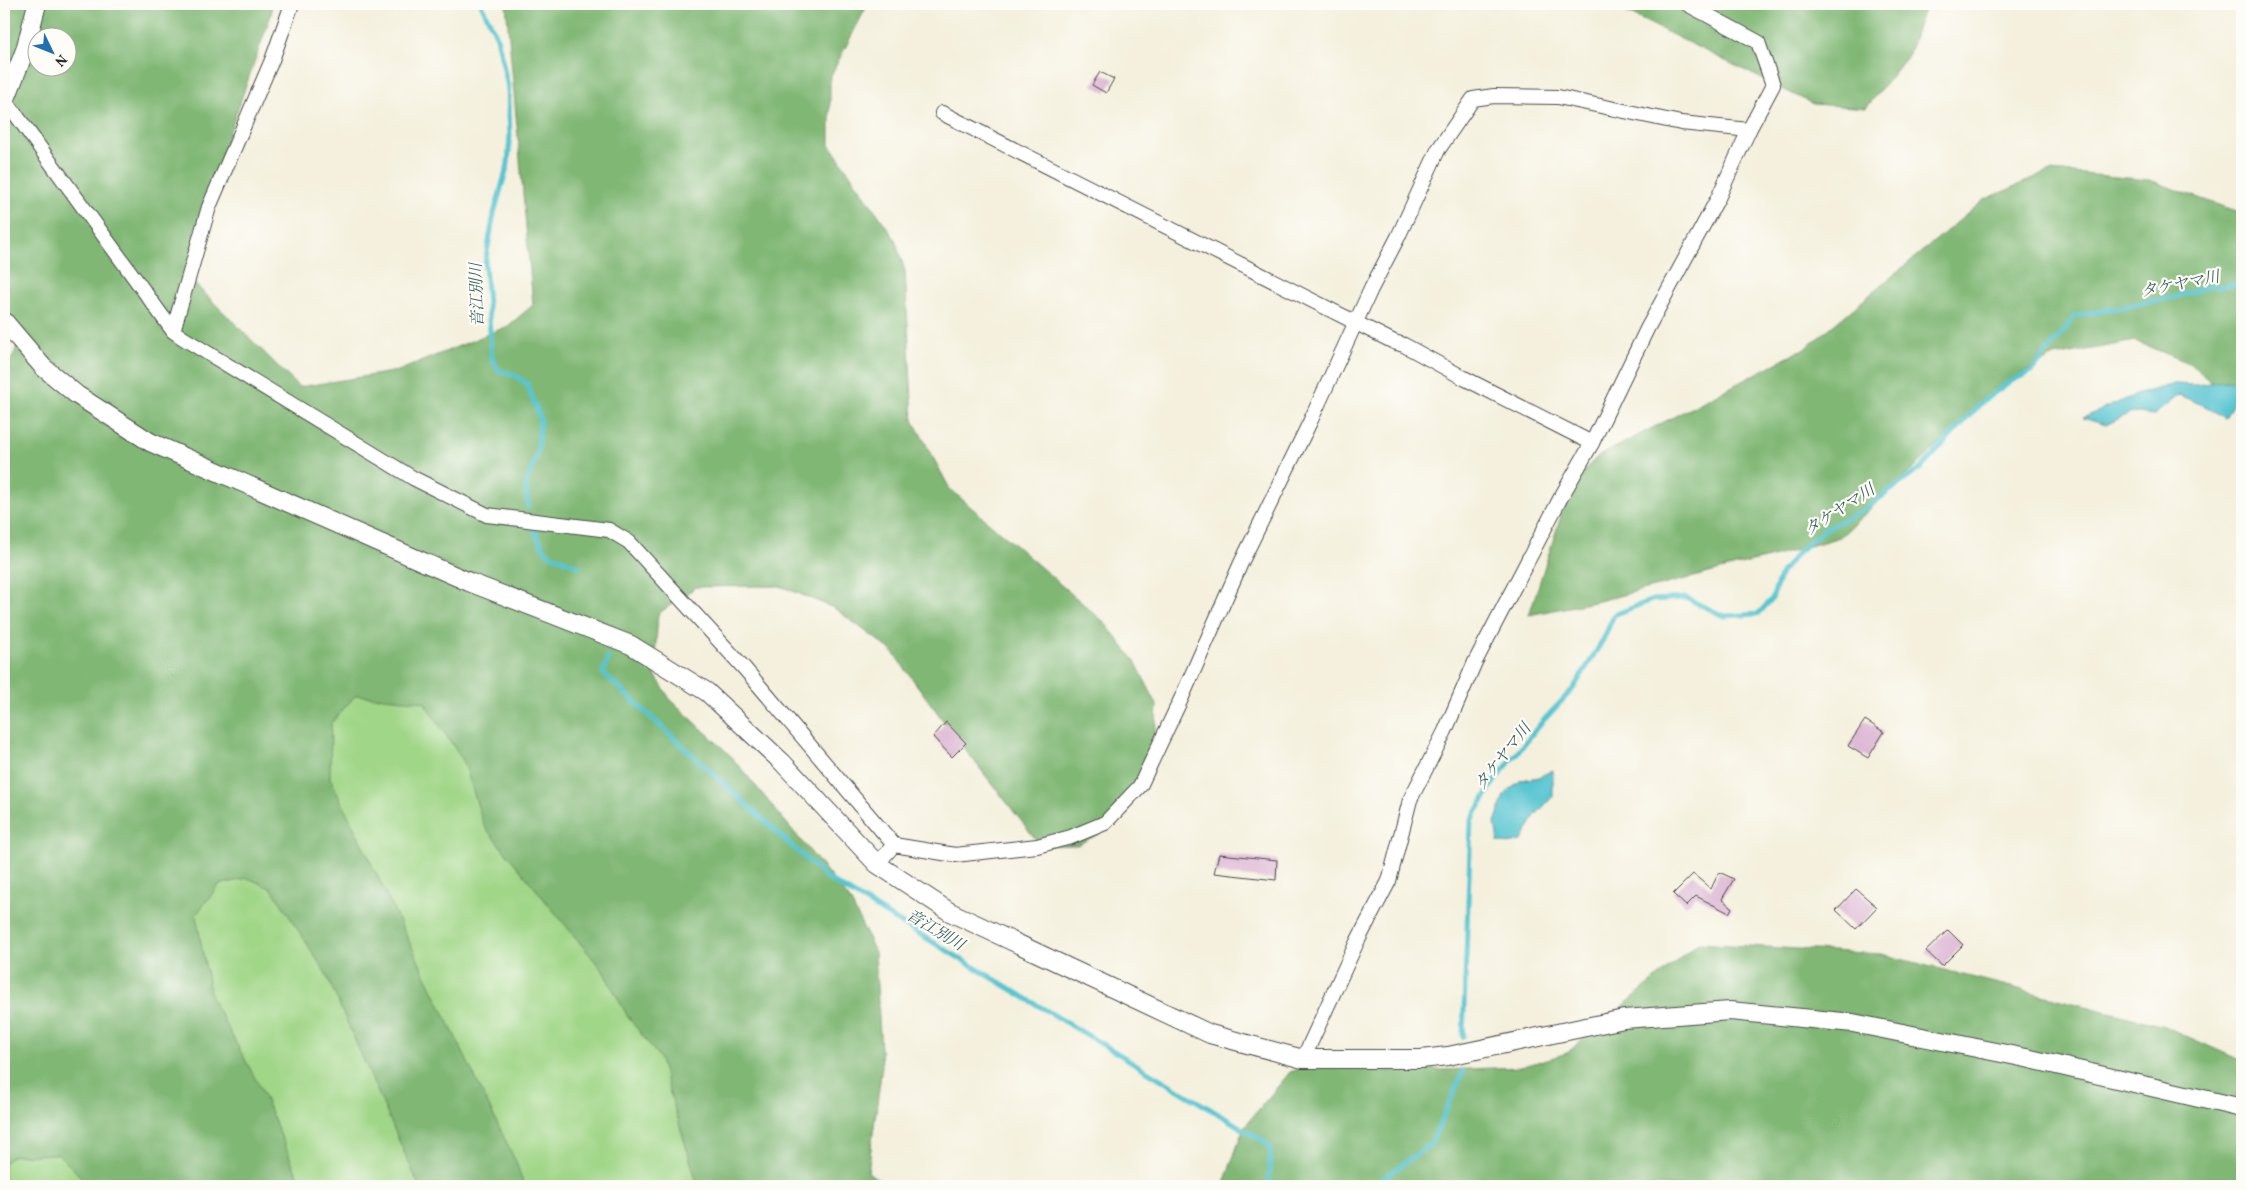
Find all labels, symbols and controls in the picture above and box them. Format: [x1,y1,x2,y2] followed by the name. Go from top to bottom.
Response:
[28,28,78,78] north arrow
[50,50,71,70] text: N
[466,261,490,327] water label: 音江別川
[2139,266,2224,303] water label: タケヤマ川
[1801,479,1881,542] water label: タケヤマ川
[1470,717,1538,795] water label: タケヤマ川
[902,905,970,958] water label: 音江別川

